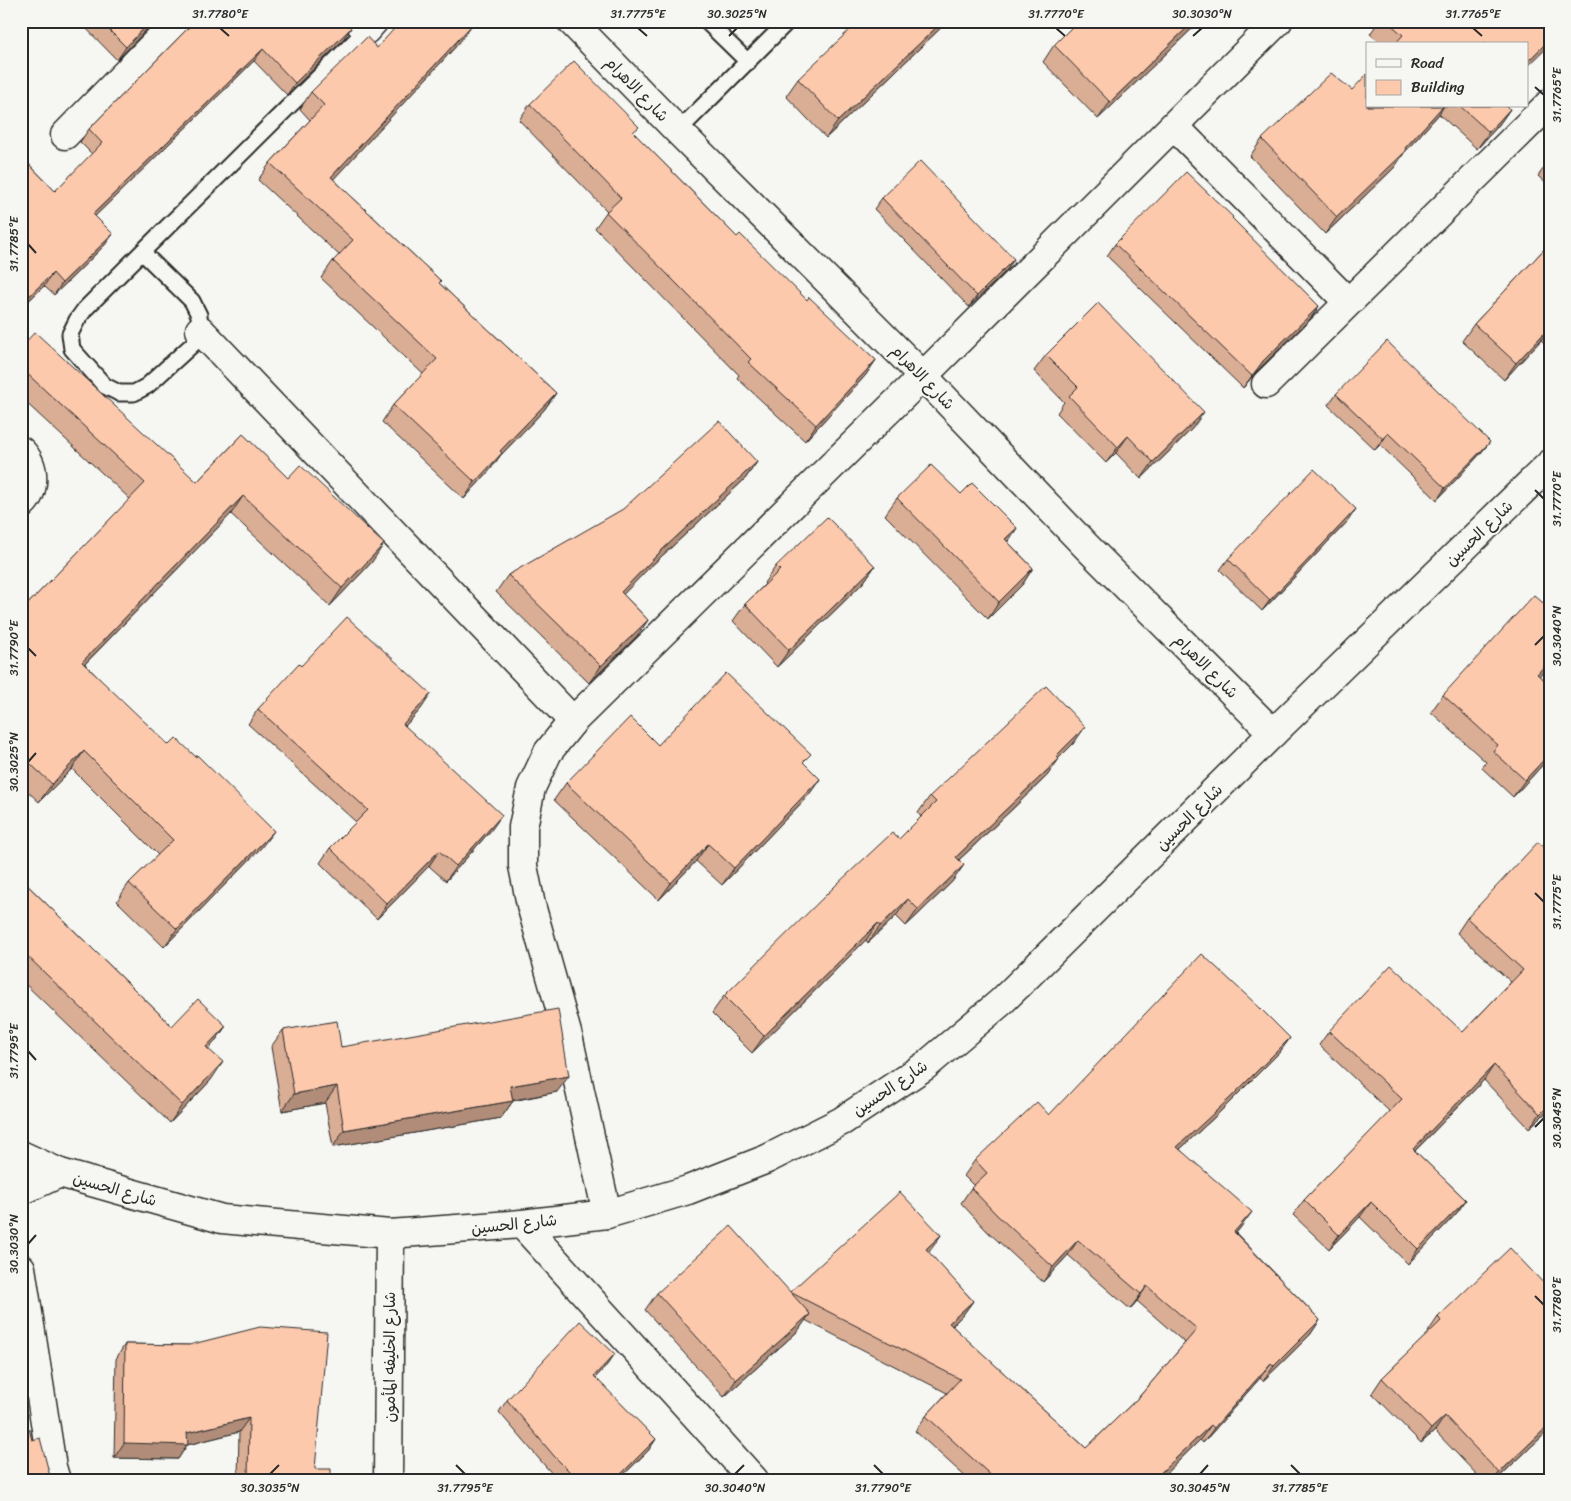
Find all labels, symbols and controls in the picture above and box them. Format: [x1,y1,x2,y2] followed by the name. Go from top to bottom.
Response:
[192,3,249,25] text: 31.7780°E
[610,3,667,25] text: 31.7775°E
[707,3,768,25] text: 30.3025°N
[1028,3,1085,25] text: 31.7770°E
[1172,3,1232,25] text: 30.3030°N
[1445,3,1502,25] text: 31.7765°E
[1366,42,1528,108] legend
[598,49,676,129] street label: شارع الاهرام
[1411,50,1444,76] text: Road
[1546,66,1568,123] text: 31.7765°E
[1411,74,1465,100] text: Building
[3,215,25,272] text: 31.7785°E
[884,337,962,417] street label: شارع الاهرام
[1546,470,1568,527] text: 31.7770°E
[1438,493,1520,573] street label: شارع الحسين
[1546,605,1568,666] text: 30.3040°N
[3,619,25,676] text: 31.7790°E
[1166,626,1246,706] street label: شارع الاهرام
[3,731,25,792] text: 30.3025°N
[1148,776,1230,858] street label: شارع الحسين
[1546,873,1568,930] text: 31.7775°E
[3,1022,25,1079] text: 31.7795°E
[846,1052,934,1124] street label: شارع الحسين
[1546,1087,1568,1148] text: 30.3045°N
[70,1163,160,1215] street label: شارع الحسين
[470,1205,558,1243] street label: شارع الحسين
[3,1214,25,1274] text: 30.3030°N
[1546,1276,1568,1333] text: 31.7780°E
[375,1292,404,1422] street label: شارع الخليفه المأمون
[240,1477,300,1499] text: 30.3035°N
[437,1477,494,1499] text: 31.7795°E
[705,1477,766,1499] text: 30.3040°N
[855,1477,912,1499] text: 31.7790°E
[1170,1477,1231,1499] text: 30.3045°N
[1272,1477,1329,1499] text: 31.7785°E

